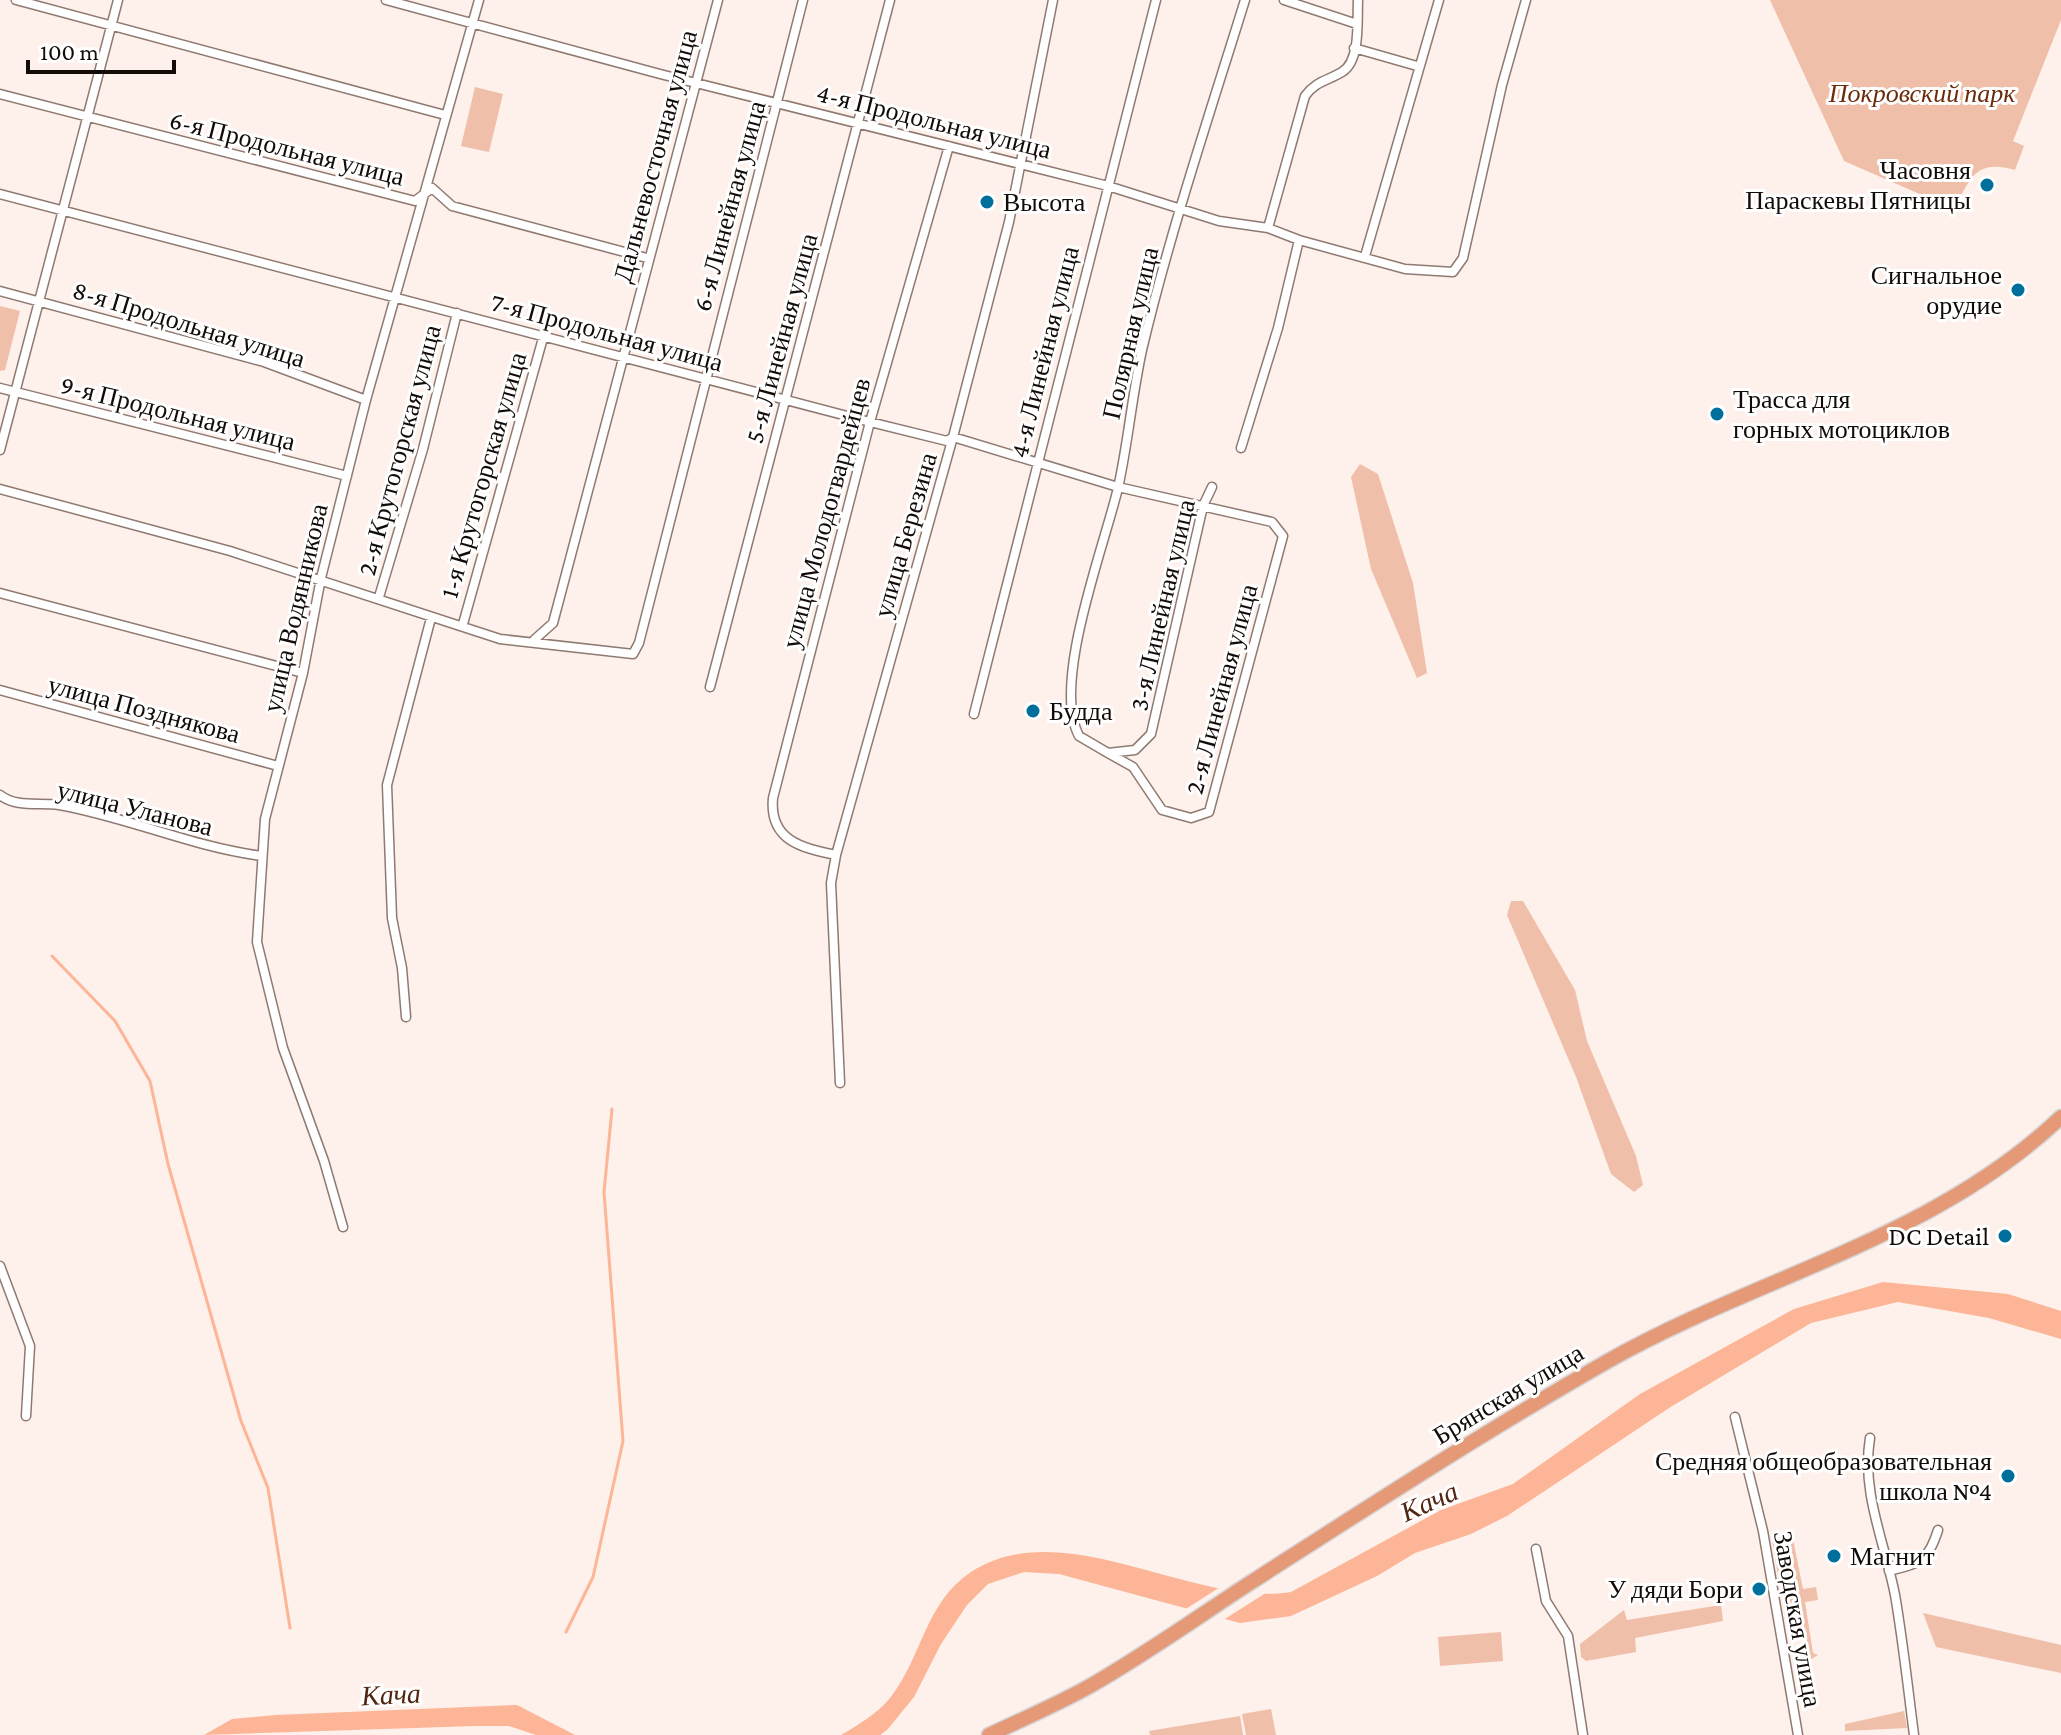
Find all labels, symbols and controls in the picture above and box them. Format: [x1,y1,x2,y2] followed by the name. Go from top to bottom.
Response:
[28,24,174,74] scale bar
[608,26,703,285] street label: Дальневосточная улица
[40,38,99,65] text: 100 m
[814,78,1055,165] street label: 4-я Продольная улица
[1828,79,2016,108] park label: Покровский парк
[687,97,772,315] street label: 6-я Линейная улица
[167,105,408,192] street label: 6-я Продольная улица
[1745,156,1971,215] place label: Часовня Параскевы Пятницы
[1978,176,1996,194] marker: Часовня Параскевы Пятницы
[1003,188,1086,217] place label: Высота
[978,193,996,211] marker: Высота
[740,230,824,446] street label: 5-я Линейная улица
[1004,243,1085,461] street label: 4-я Линейная улица
[1097,244,1164,422] street label: Полярная улица
[1871,261,2002,320] place label: Сигнальное орудие
[69,275,309,374] street label: 8-я Продольная улица
[2009,281,2027,299] marker: Сигнальное орудие
[488,288,727,378] street label: 7-я Продольная улица
[352,321,447,579] street label: 2-я Крутогорская улица
[434,348,533,601] street label: 1-я Крутогорская улица
[58,370,299,457] street label: 9-я Продольная улица
[776,375,877,652] street label: улица Молодогвардейцев
[1733,385,1950,444] place label: Трасса для горных мотоциклов
[1708,405,1726,423] marker: Трасса для горных мотоциклов
[868,449,943,621] street label: улица Березина
[1124,496,1201,714] street label: 3-я Линейная улица
[257,500,334,715] street label: улица Водянникова
[1180,581,1264,797] street label: 2-я Линейная улица
[45,670,243,749] street label: улица Позднякова
[1049,697,1113,726] place label: Будда
[1024,702,1042,720] marker: Будда
[54,775,216,842] street label: улица Уланова
[1889,1222,1989,1251] place label: DC Detail
[1996,1227,2014,1245] marker: DC Detail
[1428,1338,1589,1451] street label: Брянская улица
[1655,1447,1992,1506] place label: Средняя общеобразовательная школа №4
[1999,1467,2017,1485] marker: Средняя общеобразовательная школа №4
[1395,1475,1463,1528] water label: Кача
[1768,1529,1827,1710] street label: Заводская улица
[1850,1542,1935,1571] place label: Магнит
[1825,1547,1843,1565] marker: Магнит
[1608,1575,1743,1604] place label: У дяди Бори
[1750,1580,1768,1598] marker: У дяди Бори
[359,1677,422,1712] water label: Кача

